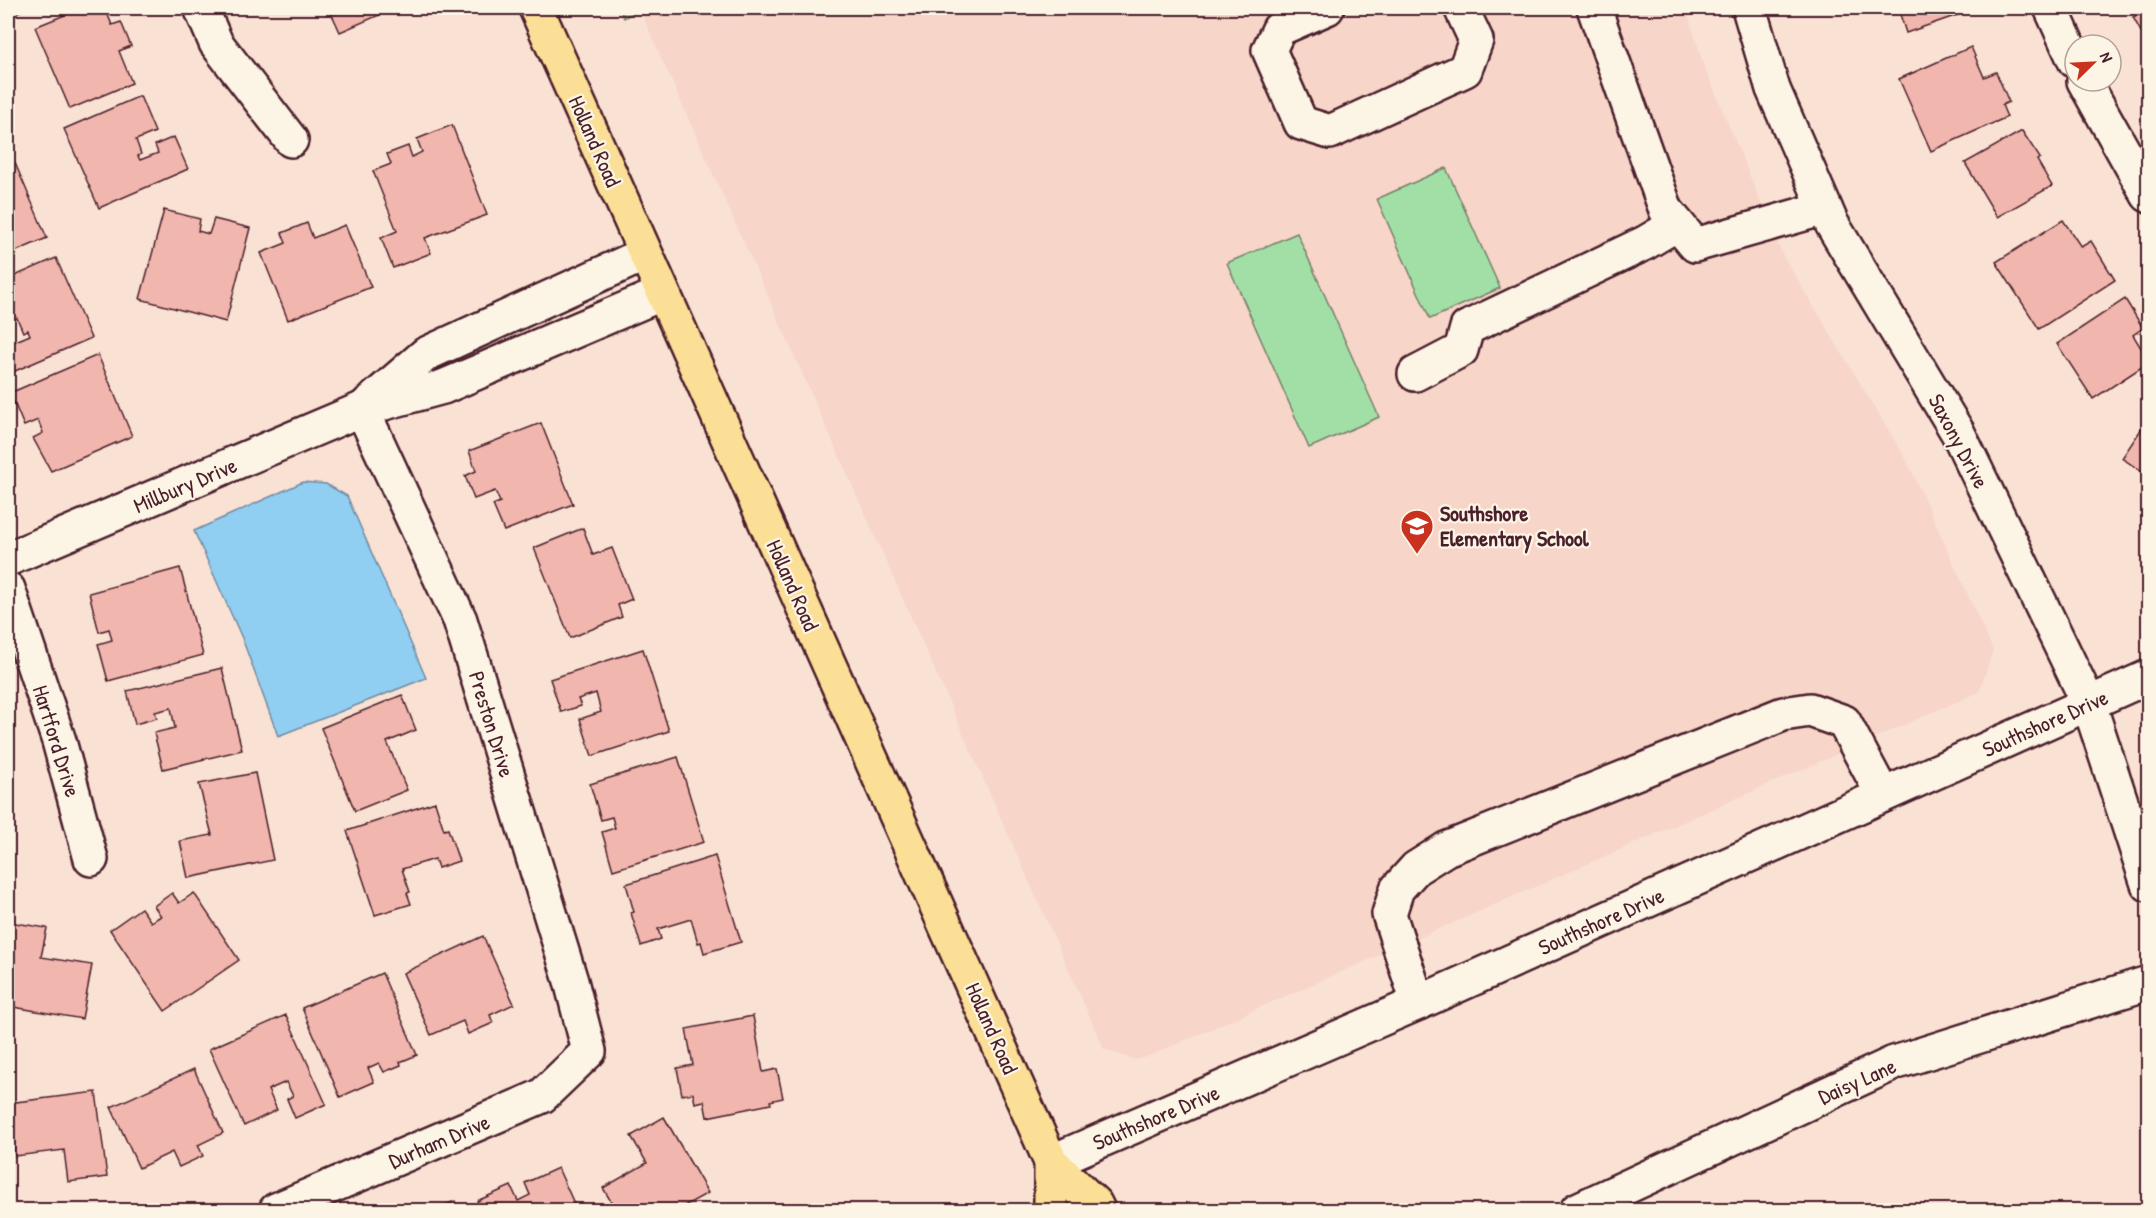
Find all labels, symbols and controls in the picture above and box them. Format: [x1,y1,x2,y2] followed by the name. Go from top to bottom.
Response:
[2063,33,2123,93] north arrow
[2095,49,2119,66] text: N
[562,91,629,192] street label: Holland Road
[1922,388,1997,494] street label: Saxony Drive
[129,450,242,520] street label: Millbury Drive
[1440,498,1590,554] place label: Southshore Elementary School
[1399,508,1435,555] school or university icon: Southshore Elementary School
[760,535,827,636] street label: Holland Road
[462,667,522,781] street label: Preston Drive
[26,682,88,801] street label: Hartford Drive
[1977,682,2113,764] street label: Southshore Drive
[1533,880,1669,962] street label: Southshore Drive
[959,978,1026,1079] street label: Holland Road
[1813,1050,1901,1111] street label: Daisy Lane
[1088,1077,1224,1157] street label: Southshore Drive
[384,1106,494,1176] street label: Durham Drive

